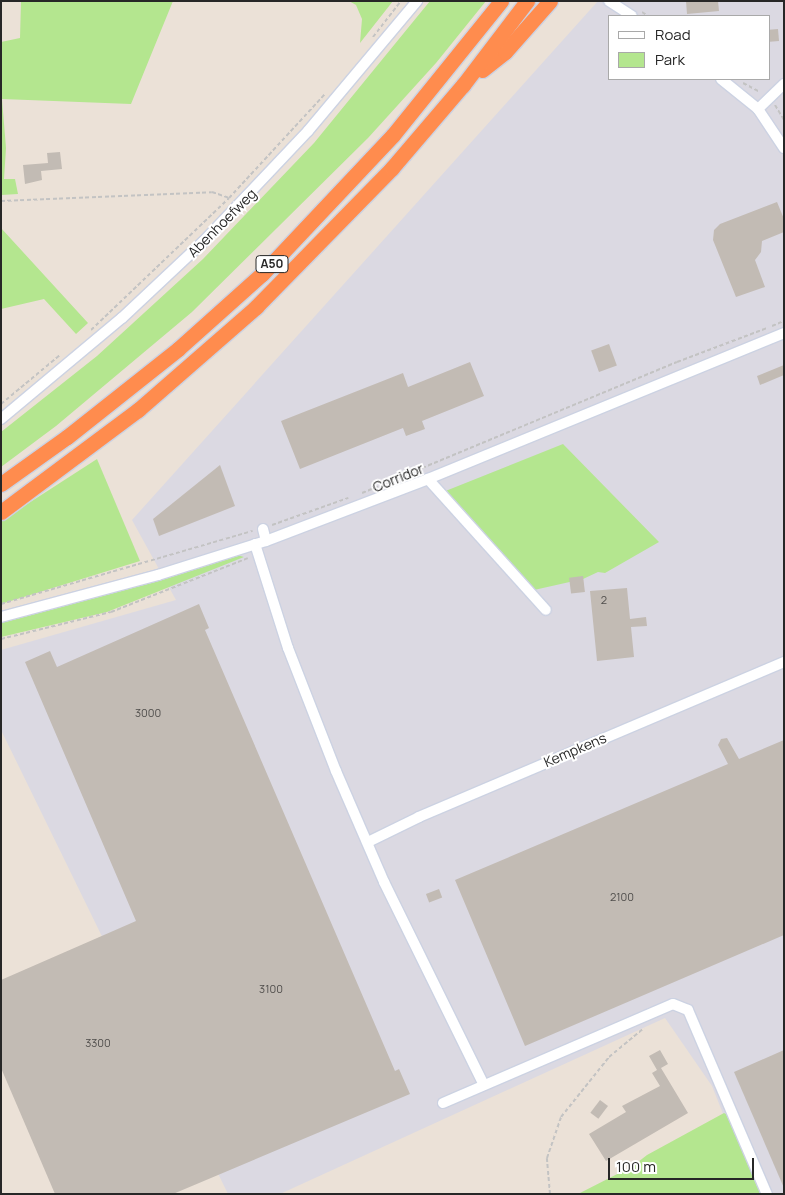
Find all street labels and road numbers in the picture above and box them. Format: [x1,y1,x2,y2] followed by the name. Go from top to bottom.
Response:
[184,185,260,261] street label: Abenhoefweg
[254,254,290,274] road number: A50
[370,460,426,496] street label: Corridor
[541,729,609,771] street label: Kempkens

